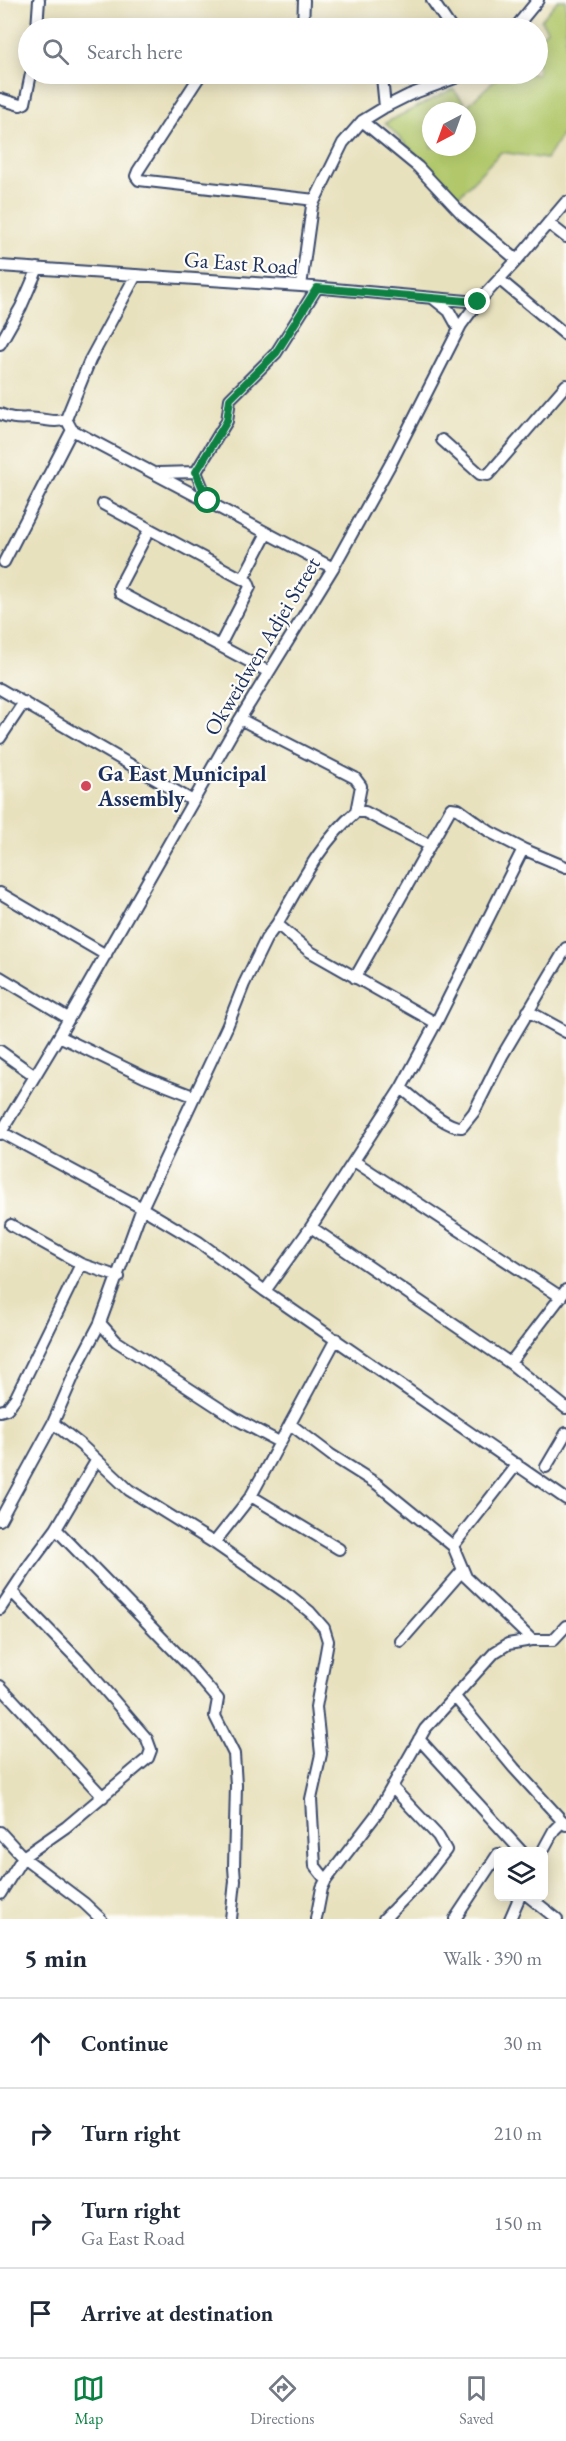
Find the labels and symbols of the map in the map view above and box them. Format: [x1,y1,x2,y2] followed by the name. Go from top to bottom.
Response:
[422,102,476,156] north arrow
[183,245,300,282] street label: Ga East Road
[464,288,490,314] route end
[194,487,220,513] route start
[197,551,327,741] street label: Okweidwen Adjei Street
[97,759,266,813] place label: Ga East Municipal Assembly
[79,779,93,793] marker: Ga East Municipal Assembly

